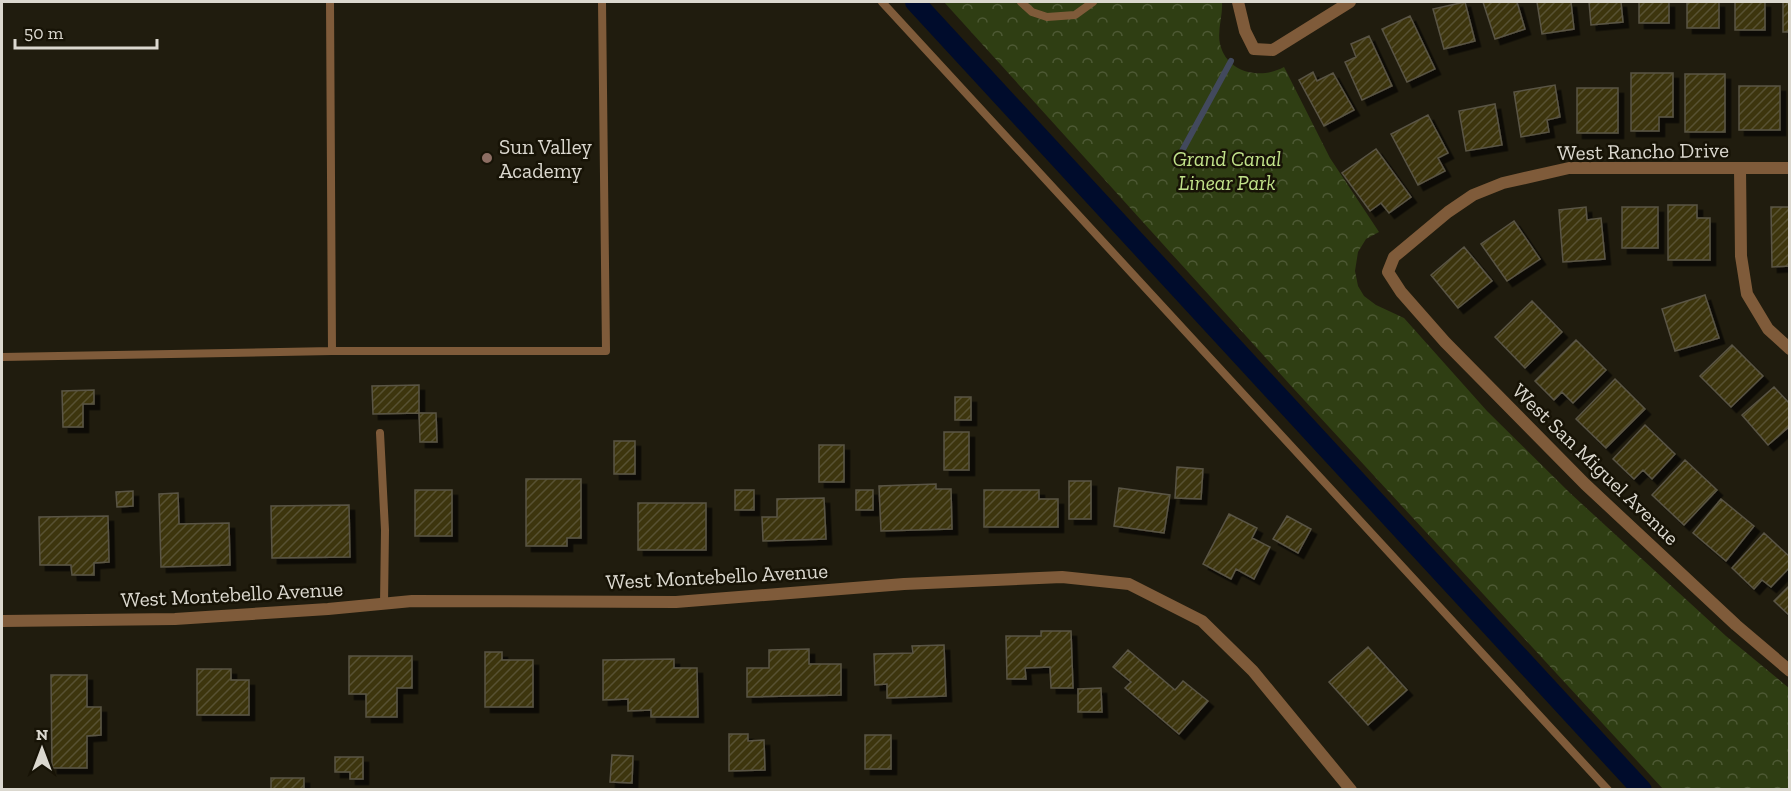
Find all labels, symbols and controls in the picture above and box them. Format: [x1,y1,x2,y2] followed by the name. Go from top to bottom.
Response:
[15,12,158,50] scale bar
[24,22,64,44] text: 50 m
[499,134,592,183] place label: Sun Valley Academy
[1557,137,1729,165] street label: West Rancho Drive
[1173,146,1281,195] park label: Grand Canal Linear Park
[480,151,494,165] marker: Sun Valley Academy
[1507,378,1685,550] street label: West San Miguel Avenue
[605,558,829,594] street label: West Montebello Avenue
[120,576,344,612] street label: West Montebello Avenue
[12,719,72,779] north arrow
[36,725,48,744] text: N

